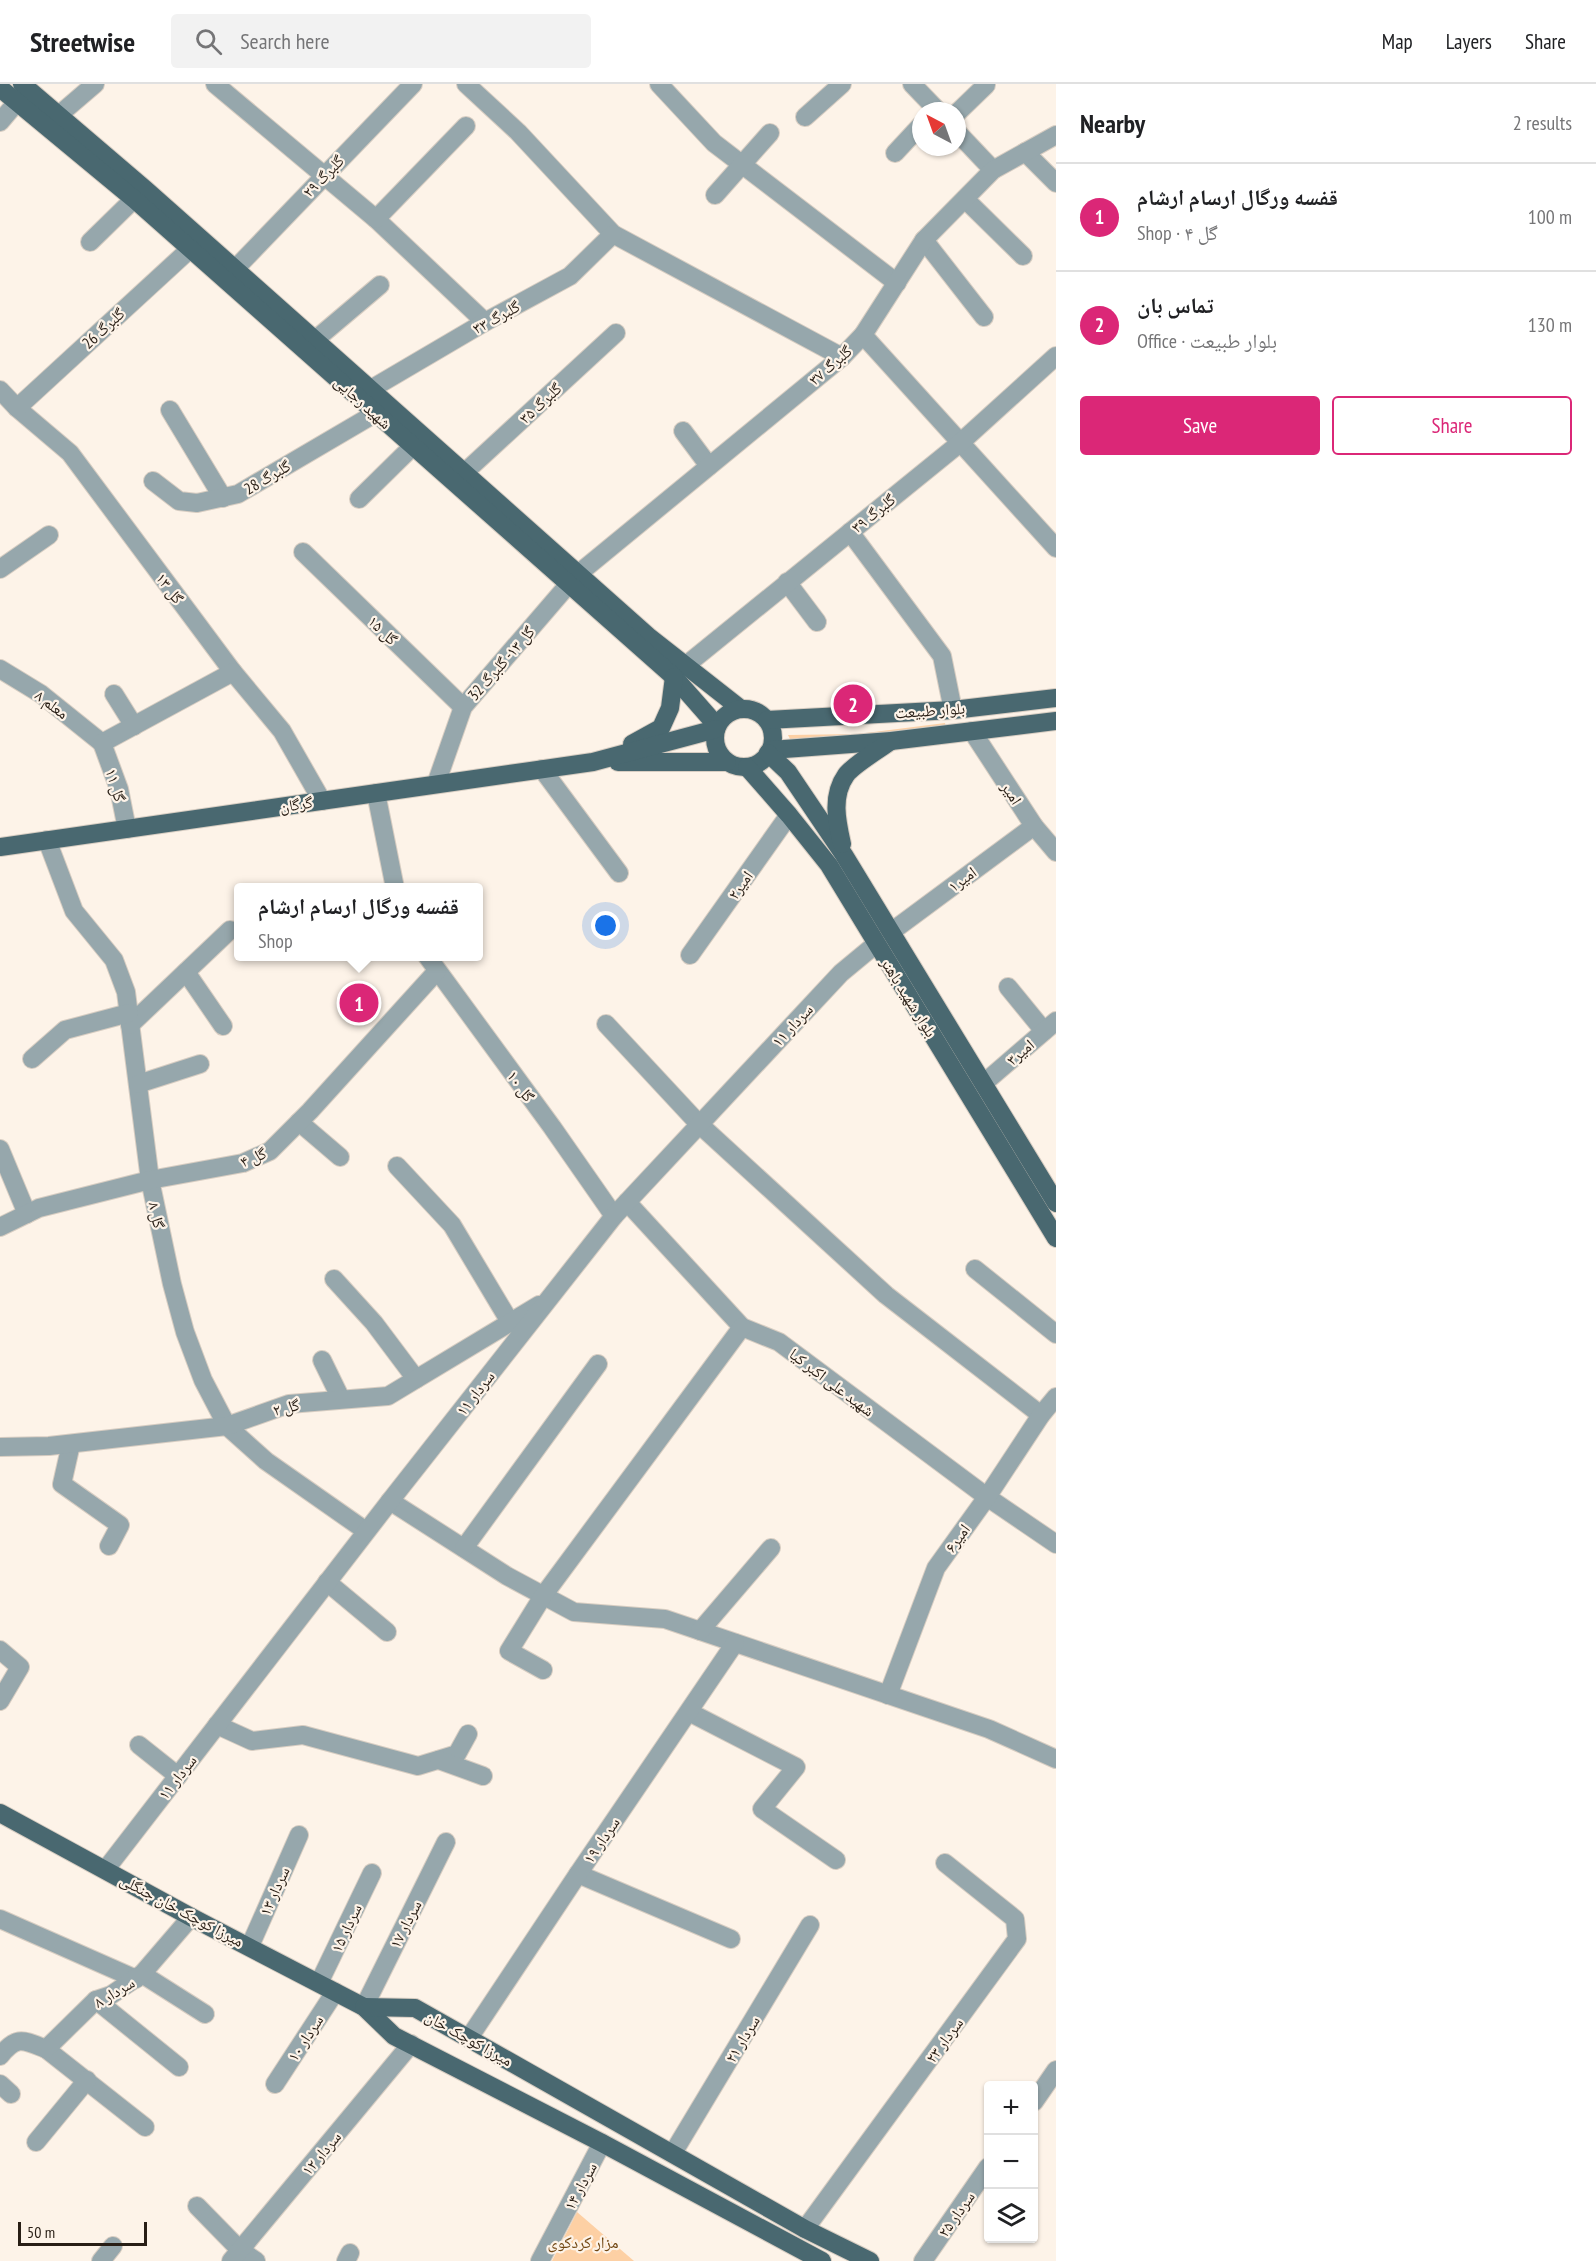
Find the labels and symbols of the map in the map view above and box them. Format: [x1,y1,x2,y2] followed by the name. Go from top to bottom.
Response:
[912,102,966,156] north arrow
[298,150,348,201] street label: گلبرگ ۲۹
[469,296,523,338] street label: گلبرگ ۳۳
[78,303,129,353] street label: گلبرگ 26
[804,340,856,389] street label: گلبرگ ۳۷
[330,371,396,434] street label: شهید رجایی
[515,378,566,428] street label: گلبرگ ۳۵
[240,455,294,499] street label: گلبرگ 28
[847,489,899,537] street label: گلبرگ ۳۹
[151,568,188,608] street label: گل ۱۳
[363,611,402,650] street label: گل ۱۵
[463,621,540,705] street label: گل ۱۳- گلبرگ 32
[834,682,872,726] pin: 2
[31,685,73,724] street label: معلم ۸
[894,698,966,722] street label: بلوار طبیعت
[101,766,131,805] street label: گل ۱۱
[997,777,1027,808] street label: امیر
[278,792,314,817] street label: گرگان
[944,862,980,896] street label: امیر۱
[723,867,757,903] street label: امیر۲
[591,911,620,940] your location
[876,953,941,1041] street label: بلوار شهید باهنر
[340,980,378,1026] pin: 1
[767,999,817,1051] street label: سردار ۱۱
[1002,1034,1038,1070] street label: امیر۳
[502,1066,539,1106] street label: گل ۱۰
[237,1142,270,1172] street label: گل ۴
[143,1200,170,1231] street label: گل ۸
[785,1344,878,1421] street label: شهید علی اکبر کیا
[451,1367,499,1419] street label: سردار ۱۱
[271,1394,302,1421] street label: گل ۲
[940,1520,974,1556] street label: امیر۶
[153,1751,201,1803] street label: سردار ۱۱
[578,1813,624,1867] street label: سردار ۱۹
[254,1863,294,1919] street label: سردار ۱۳
[116,1869,247,1952] street label: میرزا کوچک خان جنگلی
[384,1897,426,1951] street label: سردار ۱۷
[326,1900,366,1956] street label: سردار ۱۵
[90,1972,138,2012] street label: سردار ۸
[421,2006,516,2071] street label: میرزا کوچک خان
[283,2011,327,2065] street label: سردار ۱۰
[720,2012,764,2066] street label: سردار ۲۱
[921,2013,967,2067] street label: سردار ۲۳
[297,2127,345,2179] street label: سردار ۱۲
[559,2159,601,2213] street label: سردار ۱۴
[933,2187,979,2241] street label: سردار ۲۵
[18,2219,147,2246] scale bar
[548,2232,618,2253] park label: مزار کردکوی

